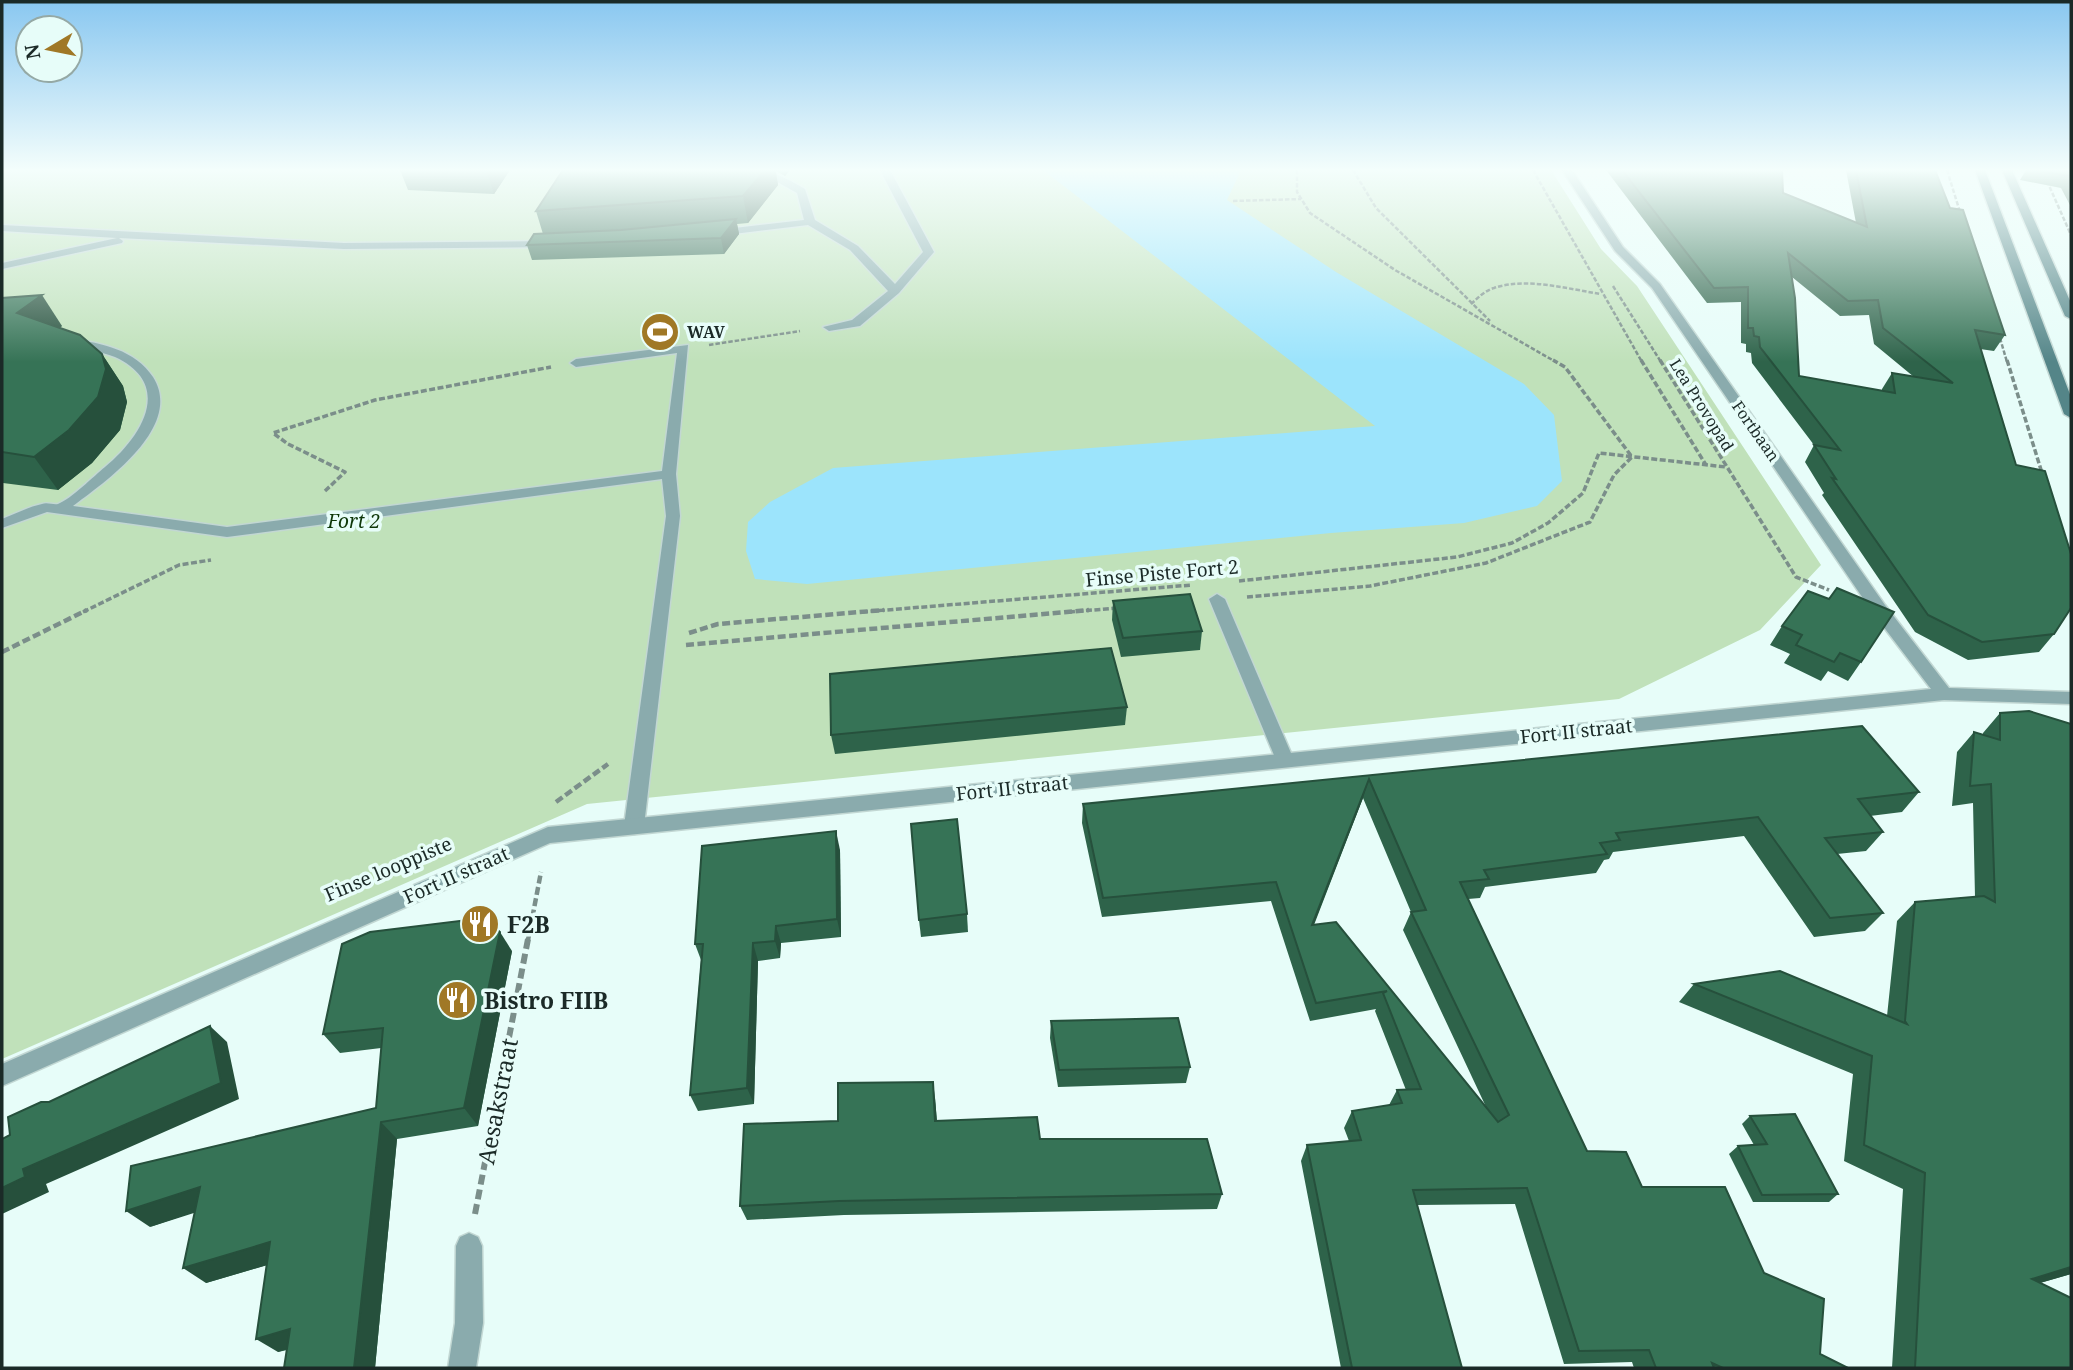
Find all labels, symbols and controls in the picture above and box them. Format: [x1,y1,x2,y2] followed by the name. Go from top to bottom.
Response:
[14,14,84,84] north arrow
[18,42,46,62] text: N
[639,311,681,353] sports icon: WAV
[687,321,726,343] place label: WAV
[1665,355,1739,456] street label: Lea Provopad
[1727,396,1785,466] street label: Fortbaan
[327,508,380,534] park label: Fort 2
[1084,553,1240,593] street label: Finse Piste Fort 2
[1519,712,1634,750] street label: Fort II straat
[955,769,1070,807] street label: Fort II straat
[320,830,456,908] street label: Finse looppiste
[399,840,513,910] street label: Fort II straat
[459,903,501,945] restaurant icon: F2B
[507,908,550,940] place label: F2B
[436,979,478,1021] restaurant icon: Bistro FIIB
[484,984,608,1016] place label: Bistro FIIB
[469,1035,525,1167] street label: Aesakstraat

